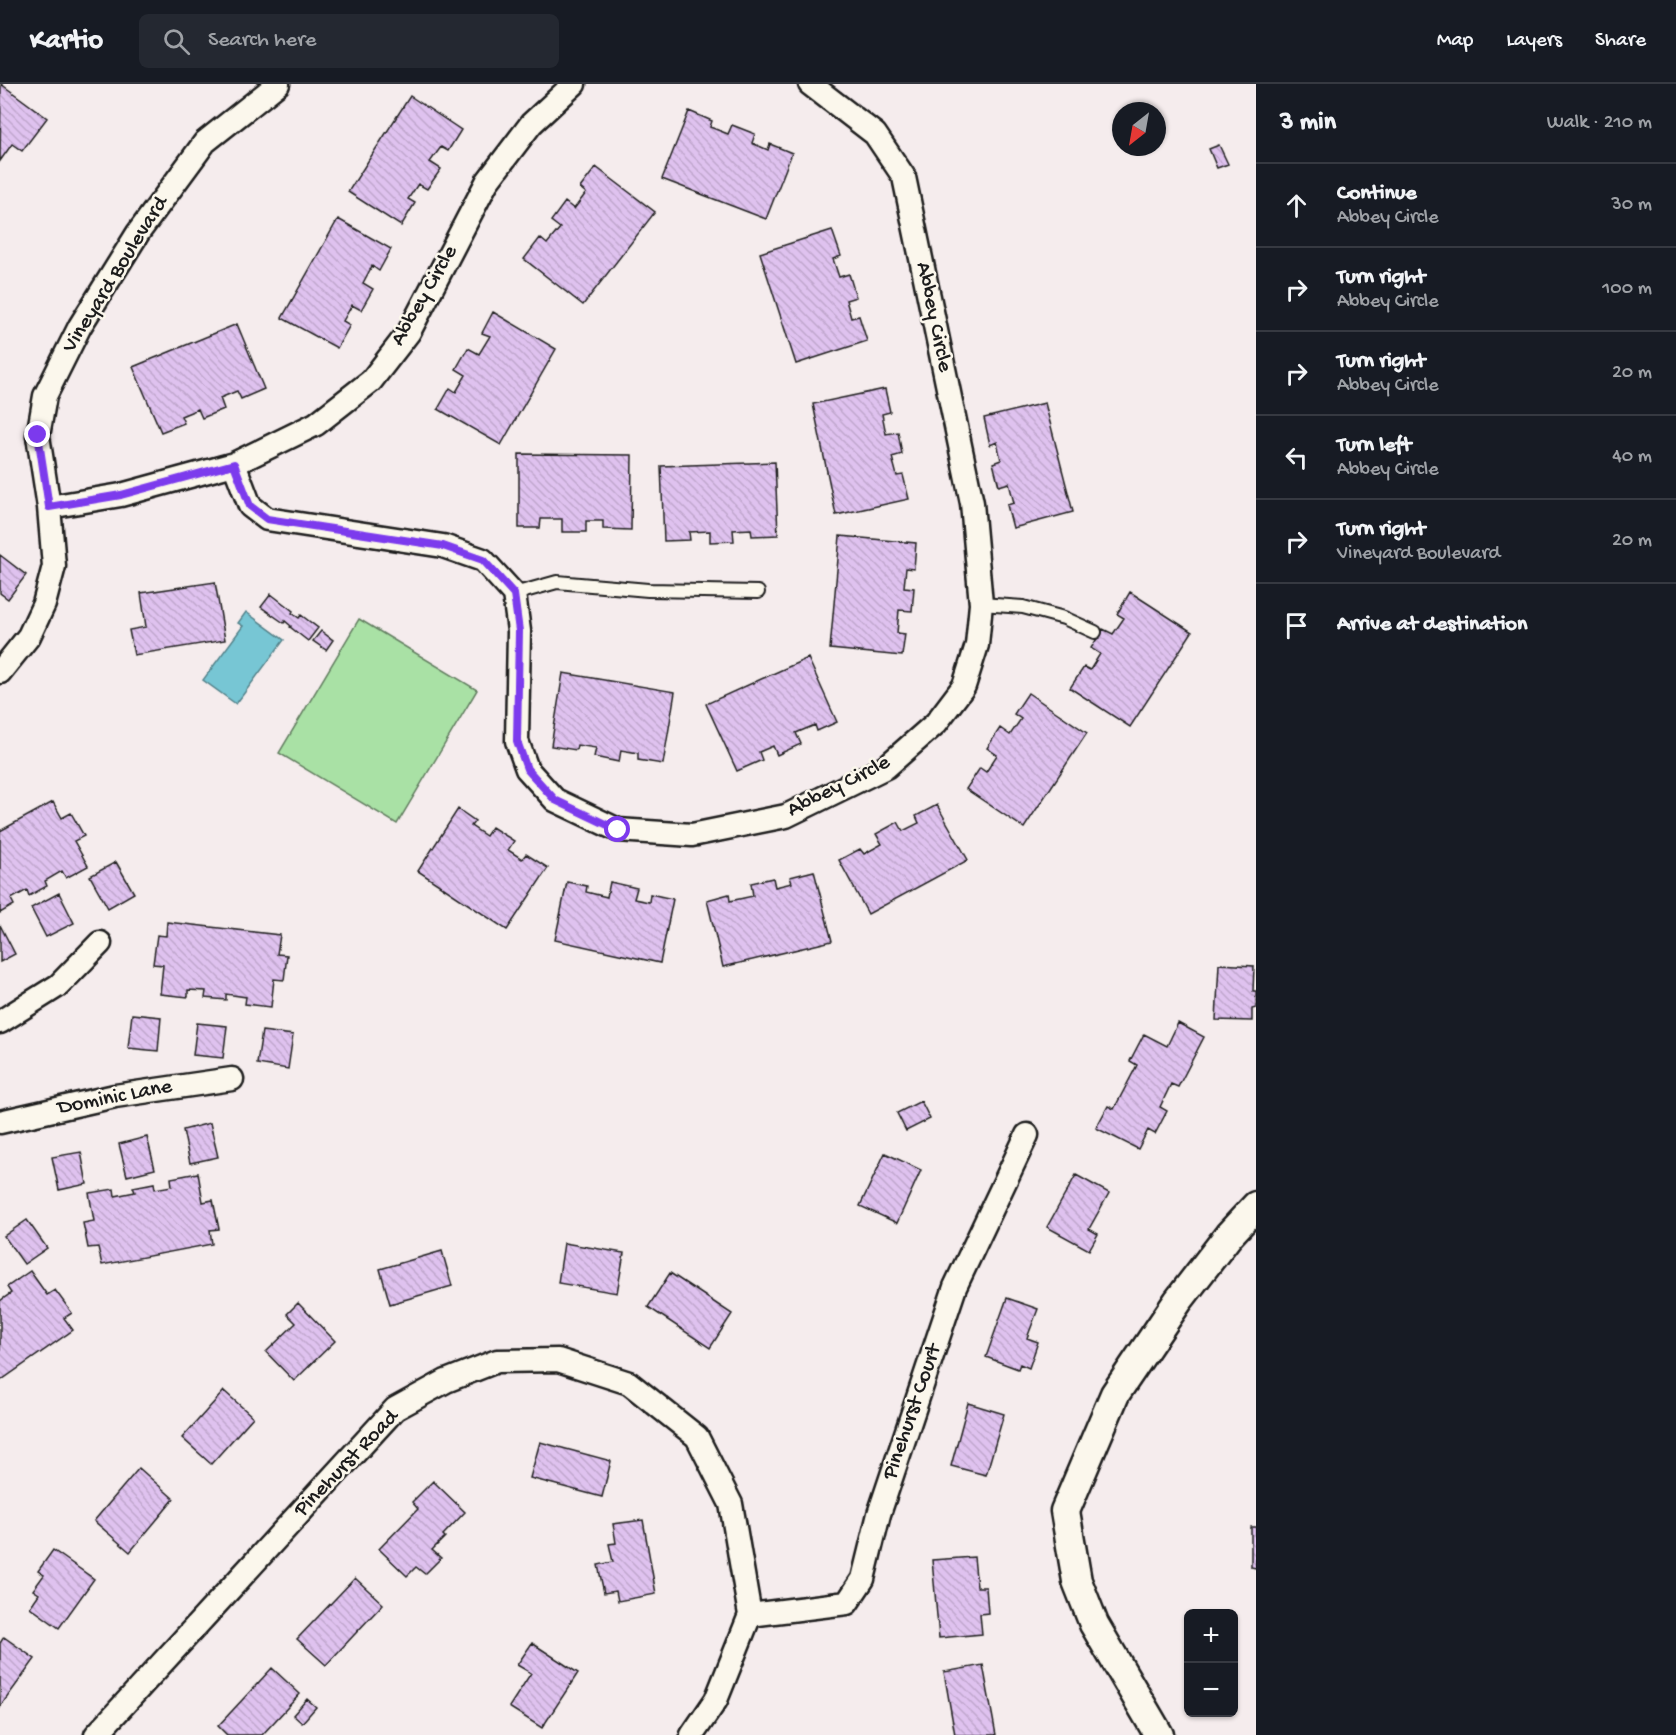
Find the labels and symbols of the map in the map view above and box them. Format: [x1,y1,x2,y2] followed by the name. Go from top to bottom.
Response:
[1112,102,1166,156] north arrow
[57,190,176,359] street label: Vineyard Boulevard
[386,241,465,351] street label: Abbey Circle
[909,260,957,375] street label: Abbey Circle
[24,421,50,447] route end
[783,750,895,824] street label: Abbey Circle
[604,816,630,842] route start
[54,1074,175,1122] street label: Dominic Lane
[877,1339,949,1484] street label: Pinehurst Court
[289,1403,406,1524] street label: Pinehurst Road

